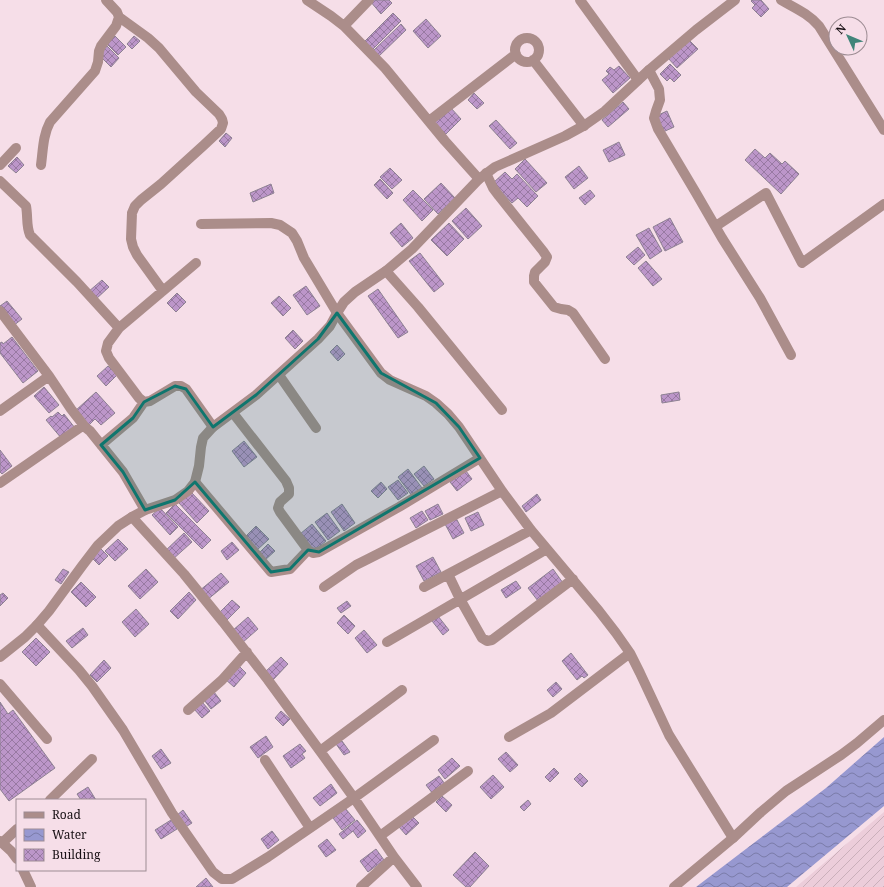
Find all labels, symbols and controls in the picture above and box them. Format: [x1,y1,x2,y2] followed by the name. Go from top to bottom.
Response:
[828,16,868,56] north arrow
[832,20,849,37] text: N
[16,799,146,871] legend
[52,806,82,823] text: Road
[52,826,87,843] text: Water
[52,846,101,863] text: Building

